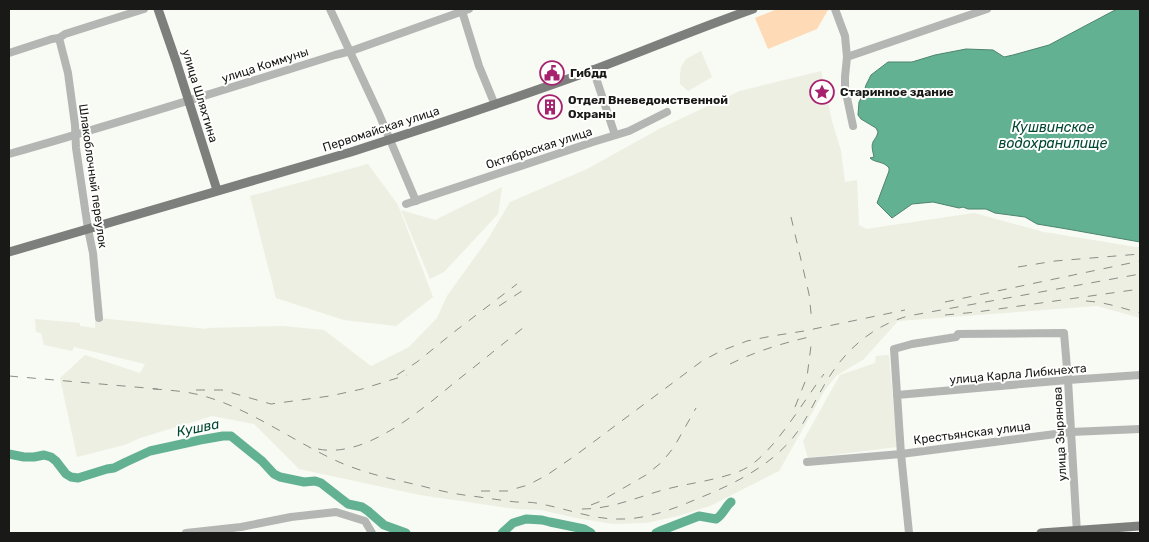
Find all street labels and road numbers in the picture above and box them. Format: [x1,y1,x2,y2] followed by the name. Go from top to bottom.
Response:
[220,44,310,86] street label: улица Коммуны
[179,48,221,144] street label: улица Шляхтина
[76,103,110,250] street label: Шлакоблочный переулок
[321,104,441,154] street label: Первомайская улица
[484,124,594,172] street label: Октябрьская улица
[949,361,1087,387] street label: улица Карла Либкнехта
[1051,386,1069,482] street label: улица Зырянова
[913,419,1031,447] street label: Крестьянская улица

